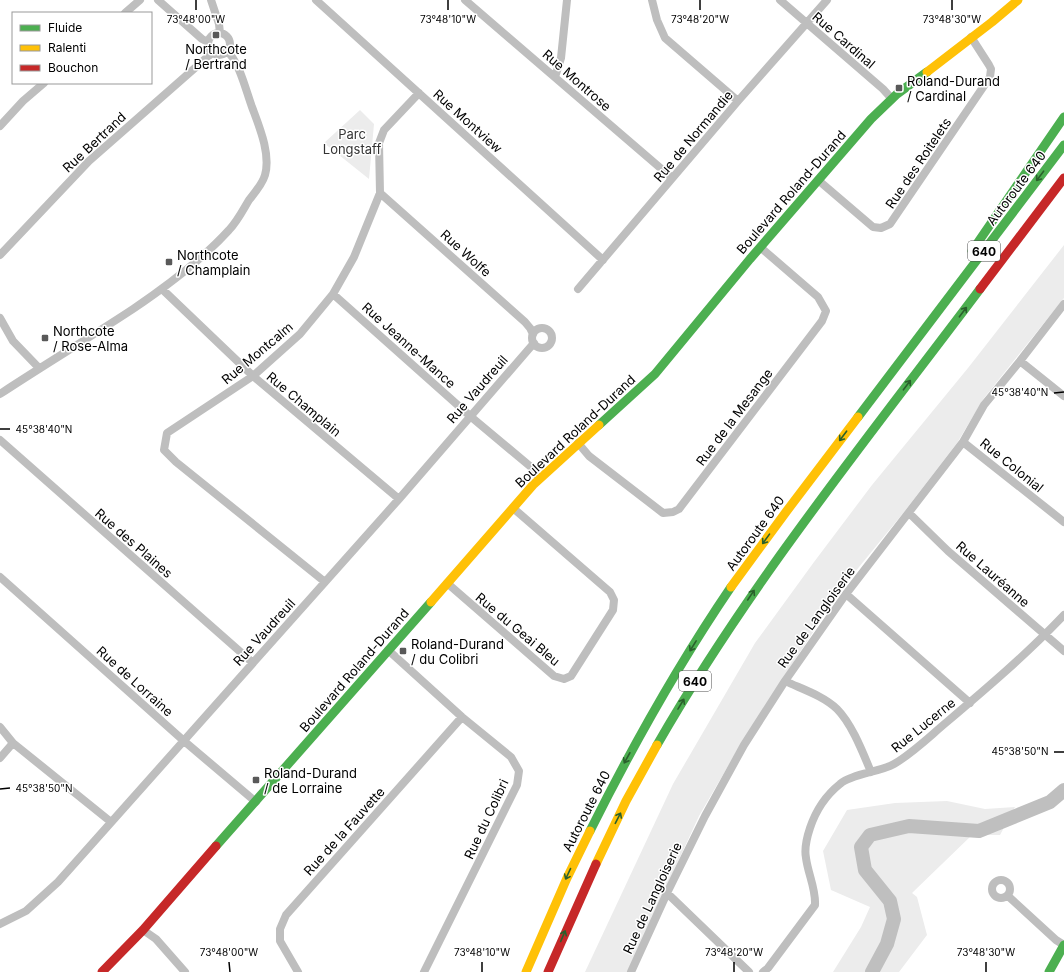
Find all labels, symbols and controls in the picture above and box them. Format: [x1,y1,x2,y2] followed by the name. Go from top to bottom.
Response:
[809,8,879,72] street label: Rue Cardinal
[12,12,152,84] legend
[167,13,225,25] text: 73°48'00"W
[420,13,476,25] text: 73°48'10"W
[671,13,729,25] text: 73°48'20"W
[923,13,981,25] text: 73°48'30"W
[48,20,82,35] text: Fluide
[211,30,221,40] marker: Northcote / Bertrand
[48,40,86,55] text: Ralenti
[185,41,247,72] place label: Northcote / Bertrand
[539,46,615,114] street label: Rue Montrose
[48,60,98,75] text: Bouchon
[907,73,1000,104] place label: Roland-Durand / Cardinal
[894,83,904,93] marker: Roland-Durand / Cardinal
[430,86,506,156] street label: Rue Montview
[650,87,736,185] street label: Rue de Normandie
[59,109,129,175] street label: Rue Bertrand
[882,115,954,211] street label: Rue des Roitelets
[323,126,381,157] park label: Parc Longstaff
[733,127,849,257] street label: Boulevard Roland-Durand
[983,148,1049,228] street label: Autoroute 640
[1036,171,1045,182] one-way arrow
[437,226,495,280] street label: Rue Wolfe
[968,241,1000,261] road number: 640
[177,247,250,278] place label: Northcote / Champlain
[164,257,174,267] marker: Northcote / Champlain
[359,299,459,391] street label: Rue Jeanne-Mance
[958,306,967,317] one-way arrow
[218,319,296,387] street label: Rue Montcalm
[53,323,128,354] place label: Northcote / Rose-Alma
[40,333,50,343] marker: Northcote / Rose-Alma
[443,352,511,426] street label: Rue Vaudreuil
[692,365,776,469] street label: Rue de la Mesange
[263,368,345,440] street label: Rue Champlain
[512,371,638,491] street label: Boulevard Roland-Durand
[903,379,911,390] one-way arrow
[992,386,1048,398] text: 45°38'40"N
[16,423,72,435] text: 45°38'40"N
[839,431,847,442] one-way arrow
[977,435,1047,495] street label: Rue Colonial
[722,492,788,574] street label: Autoroute 640
[92,505,176,581] street label: Rue des Plaines
[762,533,770,544] one-way arrow
[953,538,1033,610] street label: Rue Lauréanne
[774,563,858,671] street label: Rue de Langloiserie
[473,589,563,669] street label: Rue du Geai Bleu
[747,590,755,601] one-way arrow
[230,595,298,669] street label: Rue Vaudreuil
[296,605,412,735] street label: Boulevard Roland-Durand
[411,636,504,667] place label: Roland-Durand / du Colibri
[689,641,697,652] one-way arrow
[93,642,177,720] street label: Rue de Lorraine
[398,646,408,656] marker: Roland-Durand / du Colibri
[679,671,711,691] road number: 640
[888,694,958,756] street label: Rue Lucerne
[677,698,685,710] one-way arrow
[991,745,1049,757] text: 45°38'50"N
[623,752,630,764] one-way arrow
[264,765,357,796] place label: Roland-Durand / de Lorraine
[559,768,613,854] street label: Autoroute 640
[251,775,261,785] marker: Roland-Durand / de Lorraine
[460,776,512,862] street label: Rue du Colibri
[15,782,73,794] text: 45°38'50"N
[300,784,388,878] street label: Rue de la Fauvette
[615,812,622,824] one-way arrow
[619,840,685,956] street label: Rue de Langloiserie
[564,868,571,880] one-way arrow
[560,930,568,942] one-way arrow
[200,946,258,958] text: 73°48'00"W
[454,946,510,958] text: 73°48'10"W
[705,946,763,958] text: 73°48'20"W
[957,946,1015,958] text: 73°48'30"W

